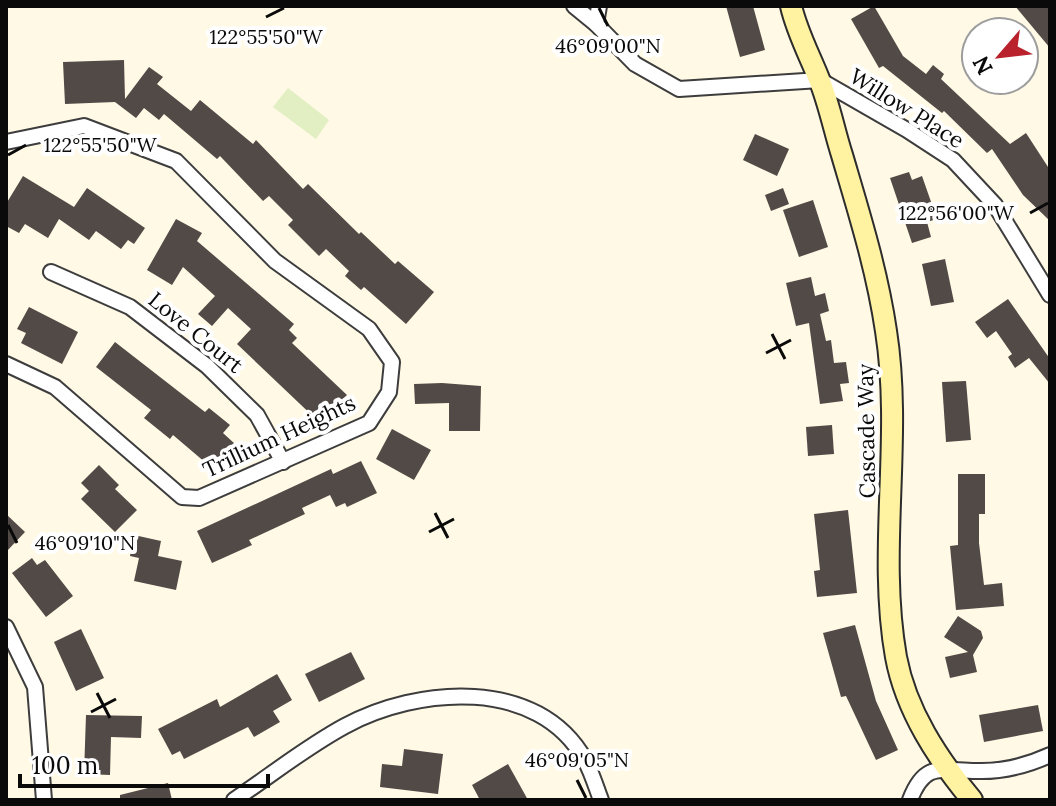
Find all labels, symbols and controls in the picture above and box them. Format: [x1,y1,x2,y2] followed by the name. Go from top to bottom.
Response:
[960,16,1040,96] north arrow
[210,24,324,49] text: 122°55'50"W
[555,33,661,58] text: 46°09'00"N
[966,51,999,79] text: N
[845,62,970,154] street label: Willow Place
[44,132,158,157] text: 122°55'50"W
[898,200,1015,225] text: 122°56'00"W
[143,285,249,379] street label: Love Court
[851,363,881,499] street label: Cascade Way
[198,388,360,484] street label: Trillium Heights
[35,530,135,555] text: 46°09'10"N
[20,738,268,788] scale bar
[525,747,629,772] text: 46°09'05"N
[32,750,98,781] text: 100 m

